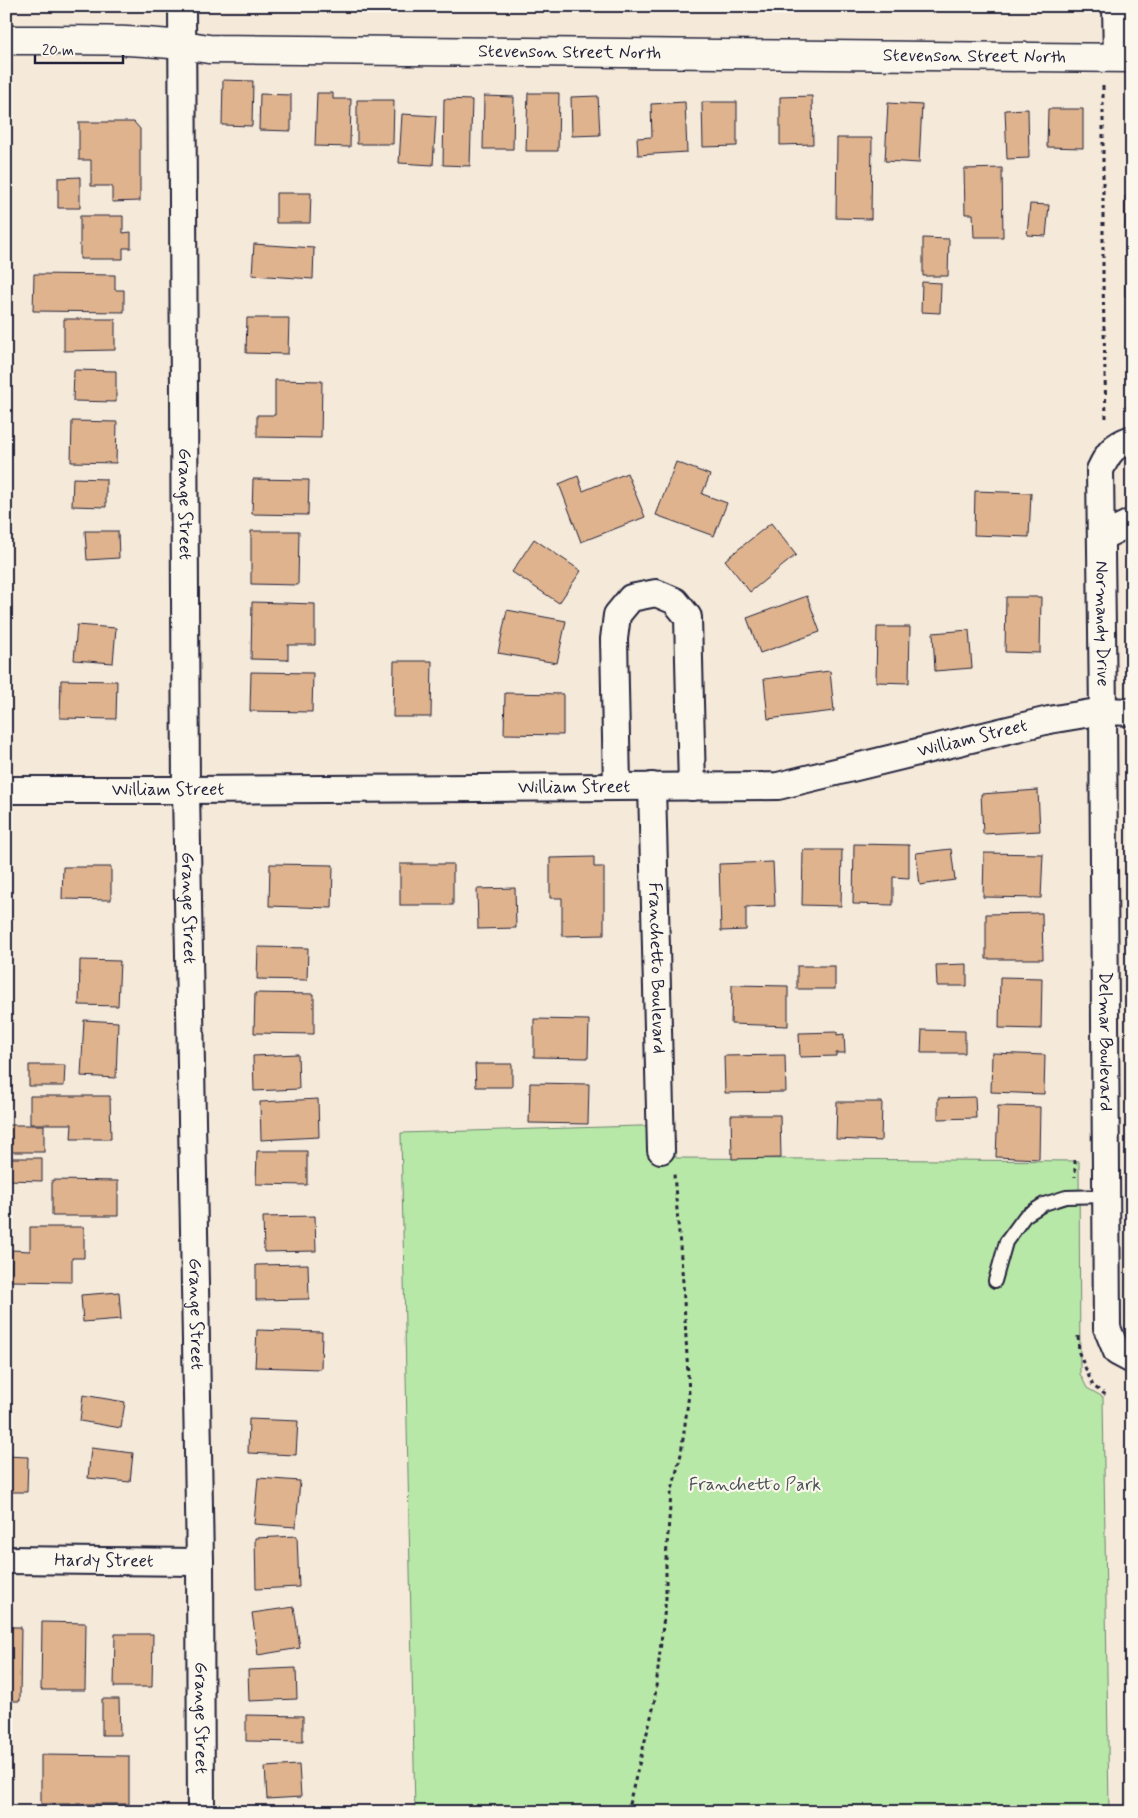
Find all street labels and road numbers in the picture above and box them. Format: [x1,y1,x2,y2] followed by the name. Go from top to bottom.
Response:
[478,40,661,65] street label: Stevenson Street North
[883,44,1066,69] street label: Stevenson Street North
[172,448,197,560] street label: Grange Street
[1089,561,1115,687] street label: Normandy Drive
[915,714,1030,764] street label: William Street
[518,775,630,800] street label: William Street
[112,778,224,802] street label: William Street
[175,852,201,964] street label: Grange Street
[642,882,671,1054] street label: Franchetto Boulevard
[1093,972,1118,1111] street label: Delmar Boulevard
[182,1258,209,1370] street label: Grange Street
[54,1548,154,1574] street label: Hardy Street
[188,1662,213,1774] street label: Grange Street

